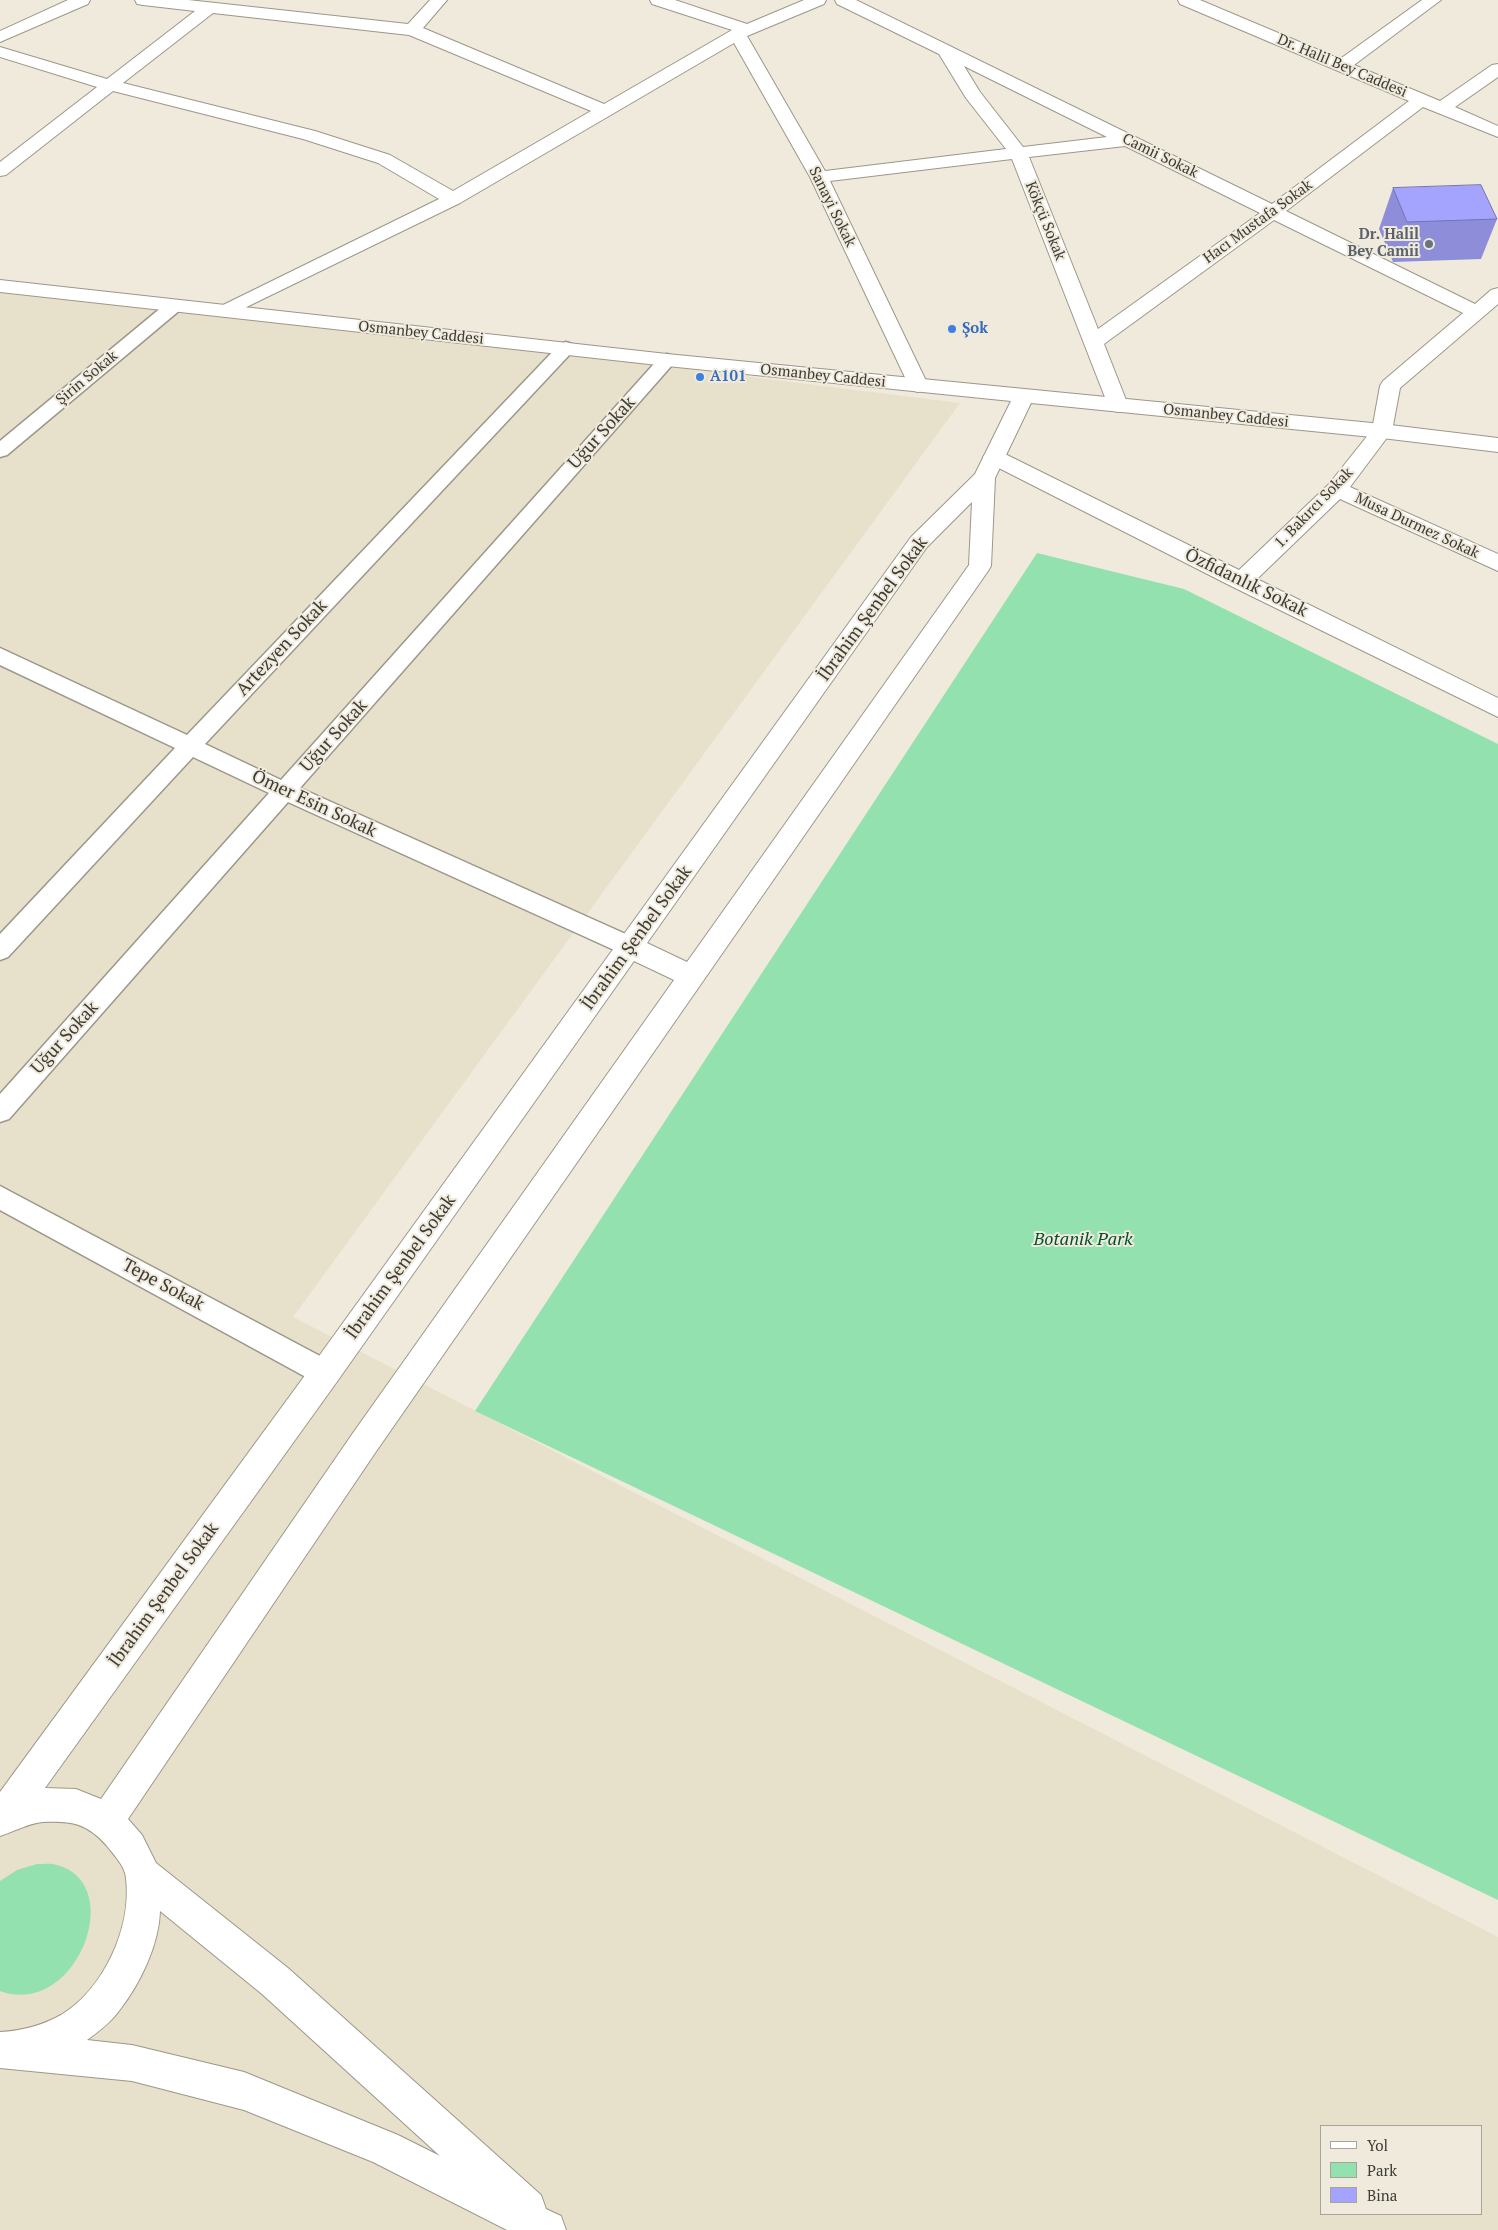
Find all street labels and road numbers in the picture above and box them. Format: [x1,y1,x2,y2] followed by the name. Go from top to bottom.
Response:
[1274,30,1410,102] street label: Dr. Halil Bey Caddesi
[1119,130,1201,182] street label: Camii Sokak
[805,164,859,250] street label: Sanayi Sokak
[1200,176,1316,268] street label: Hacı Mustafa Sokak
[1021,179,1069,263] street label: Kökçü Sokak
[357,317,485,349] street label: Osmanbey Caddesi
[53,347,121,409] street label: Şirin Sokak
[759,360,887,392] street label: Osmanbey Caddesi
[564,392,640,474] street label: Uğur Sokak
[1162,400,1290,432] street label: Osmanbey Caddesi
[1271,464,1357,552] street label: 1. Bakırcı Sokak
[1352,489,1482,563] street label: Musa Durmez Sokak
[813,533,933,685] street label: İbrahim Şenbel Sokak
[1181,544,1311,622] street label: Özfidanlık Sokak
[232,595,332,701] street label: Artezyen Sokak
[296,695,372,777] street label: Uğur Sokak
[248,766,380,842] street label: Ömer Esin Sokak
[577,862,697,1014] street label: İbrahim Şenbel Sokak
[27,997,103,1079] street label: Uğur Sokak
[341,1191,461,1343] street label: İbrahim Şenbel Sokak
[118,1254,208,1316] street label: Tepe Sokak
[104,1519,224,1671] street label: İbrahim Şenbel Sokak

